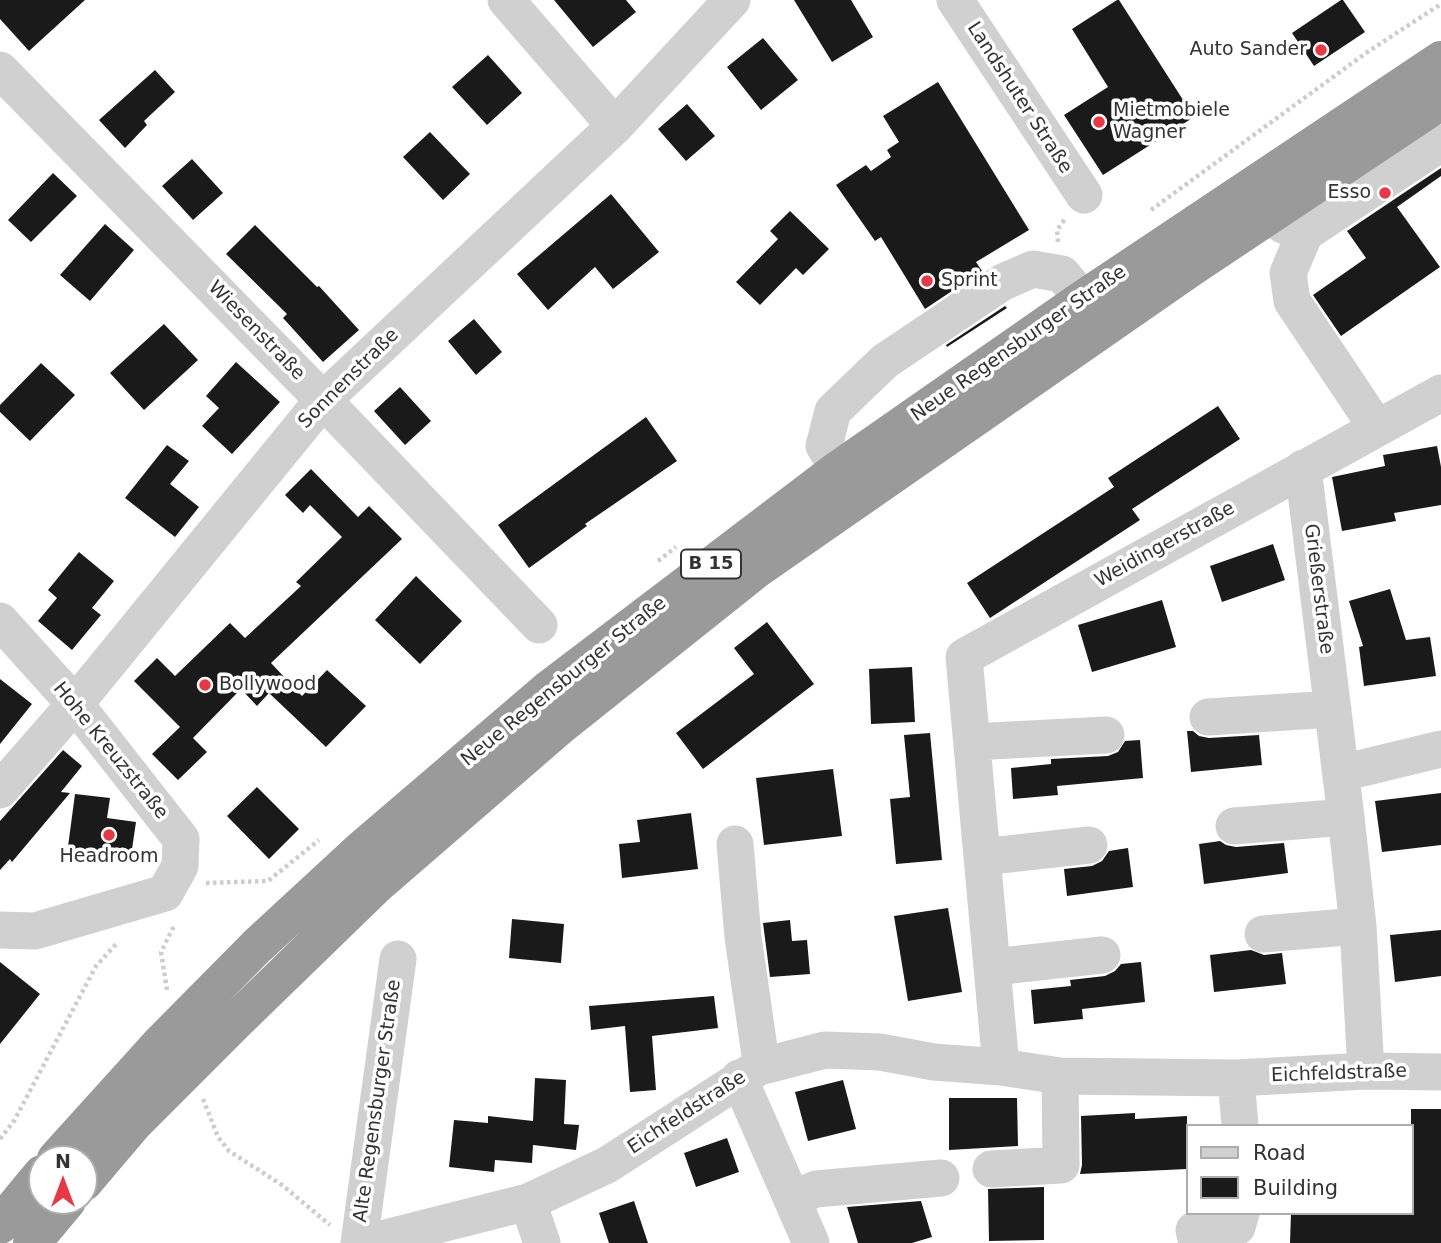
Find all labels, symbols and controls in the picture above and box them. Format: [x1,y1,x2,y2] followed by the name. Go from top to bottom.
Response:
[962,18,1076,178] street label: Landshuter Straße
[1190,39,1307,61] place label: Auto Sander
[1313,42,1329,58] marker: Auto Sander
[1113,100,1230,144] place label: Mietmobiele Wagner
[1091,114,1107,130] marker: Mietmobiele Wagner
[1328,182,1371,204] place label: Esso
[1377,185,1393,201] marker: Esso
[907,261,1131,427] street label: Neue Regensburger Straße
[941,270,998,292] place label: Sprint
[919,273,935,289] marker: Sprint
[203,277,309,385] street label: Wiesenstraße
[294,324,404,434] street label: Sonnenstraße
[1091,497,1239,593] street label: Weidingerstraße
[1299,522,1337,656] street label: Grießerstraße
[681,550,741,578] road number: B 15
[457,592,671,772] street label: Neue Regensburger Straße
[219,674,316,696] place label: Bollywood
[197,677,213,693] marker: Bollywood
[48,678,172,824] street label: Hohe Kreuzstraße
[101,827,117,843] marker: Headroom
[60,846,158,868] place label: Headroom
[350,978,406,1224] street label: Alte Regensburger Straße
[1271,1060,1407,1088] street label: Eichfeldstraße
[624,1066,750,1160] street label: Eichfeldstraße
[1186,1124,1413,1215] legend
[1253,1141,1306,1165] text: Road
[28,1145,98,1215] north arrow
[55,1150,71,1172] text: N
[1253,1176,1338,1200] text: Building

